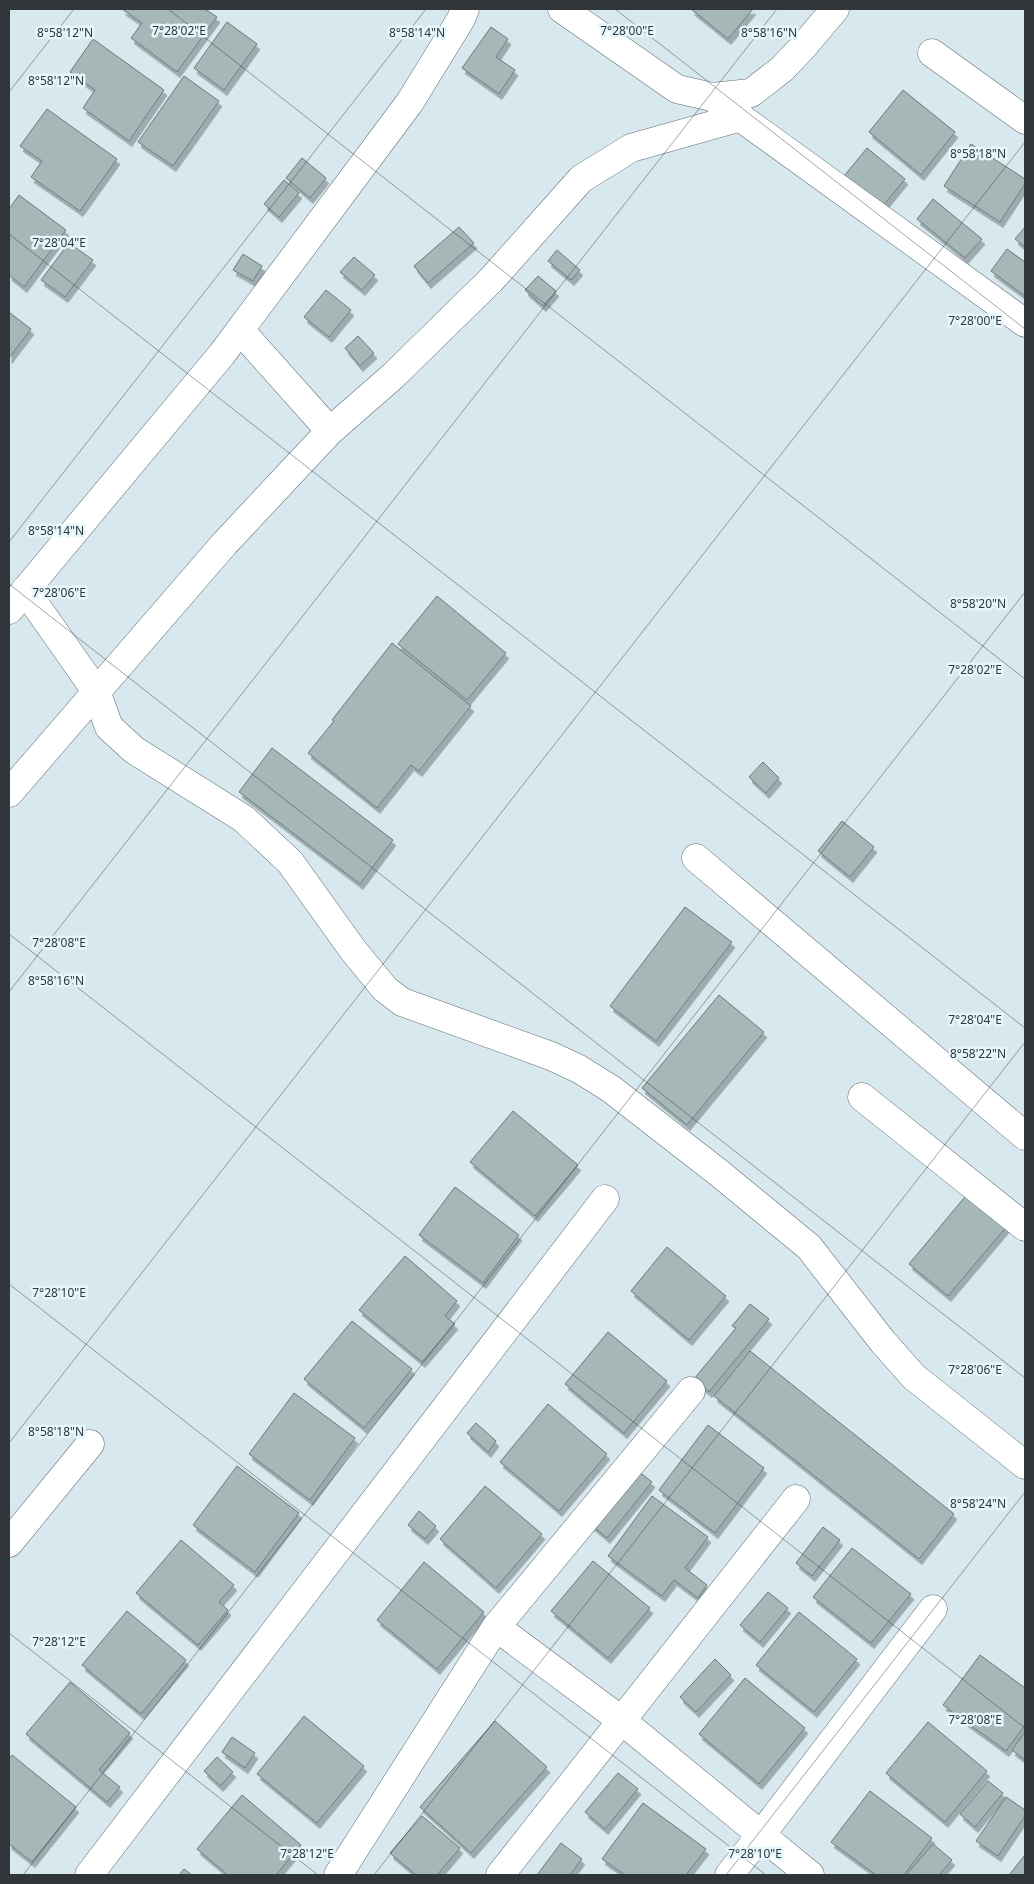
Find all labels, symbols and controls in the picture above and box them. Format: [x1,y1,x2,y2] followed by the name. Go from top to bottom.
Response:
[152,22,206,39] text: 7°28'02"E
[600,22,654,39] text: 7°28'00"E
[37,24,93,41] text: 8°58'12"N
[389,24,445,41] text: 8°58'14"N
[741,24,797,41] text: 8°58'16"N
[28,72,84,89] text: 8°58'12"N
[950,145,1006,162] text: 8°58'18"N
[32,234,86,251] text: 7°28'04"E
[948,312,1002,329] text: 7°28'00"E
[28,522,84,539] text: 8°58'14"N
[32,584,86,601] text: 7°28'06"E
[950,595,1006,612] text: 8°58'20"N
[948,661,1002,678] text: 7°28'02"E
[32,934,86,951] text: 7°28'08"E
[28,972,84,989] text: 8°58'16"N
[948,1011,1002,1028] text: 7°28'04"E
[950,1045,1006,1062] text: 8°58'22"N
[32,1284,86,1301] text: 7°28'10"E
[948,1361,1002,1378] text: 7°28'06"E
[28,1423,84,1440] text: 8°58'18"N
[950,1495,1006,1512] text: 8°58'24"N
[32,1633,86,1650] text: 7°28'12"E
[948,1711,1002,1728] text: 7°28'08"E
[280,1845,334,1862] text: 7°28'12"E
[728,1845,782,1862] text: 7°28'10"E

